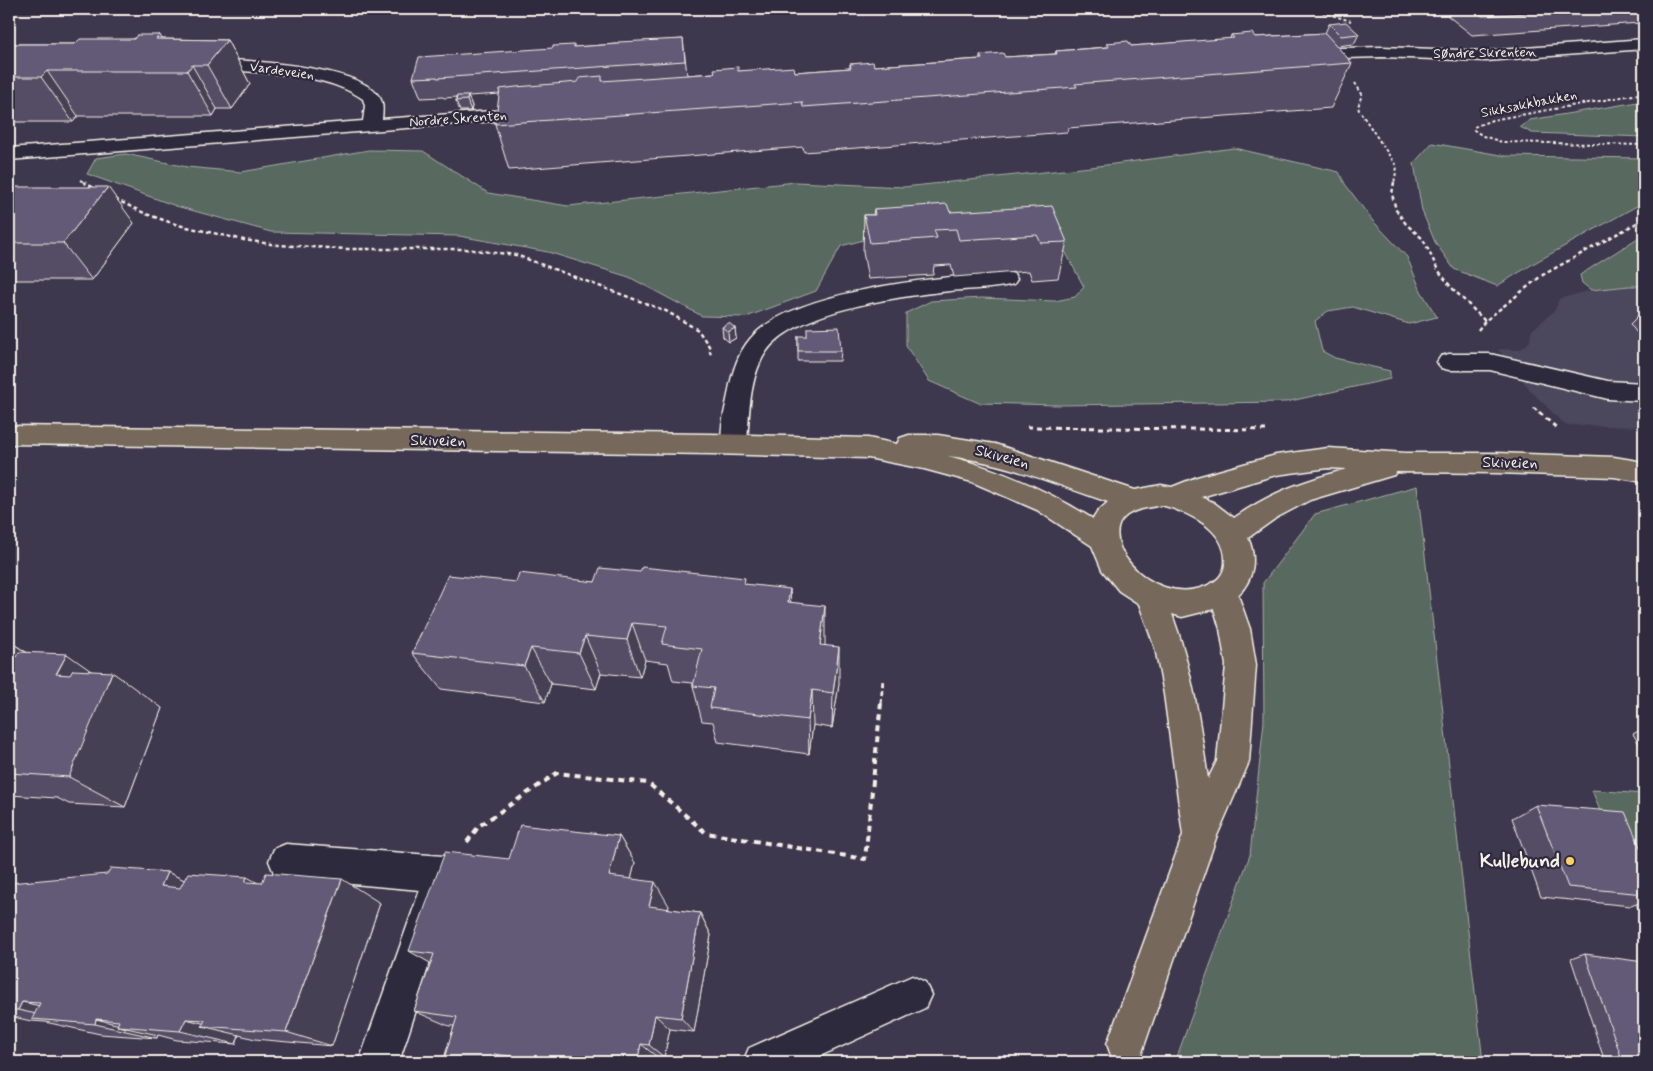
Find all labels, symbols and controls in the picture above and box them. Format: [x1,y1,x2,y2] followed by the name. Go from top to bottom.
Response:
[1433,43,1537,63] street label: Søndre Skrenten
[249,58,315,84] street label: Vardeveien
[1479,86,1579,122] street label: Sikksakkbakken
[409,107,507,131] street label: Nordre Skrenten
[410,430,466,452] street label: Skiveien
[973,440,1031,474] street label: Skiveien
[1482,452,1538,474] street label: Skiveien
[1480,849,1560,874] place label: Kullebund
[1564,855,1576,867] marker: Kullebund

